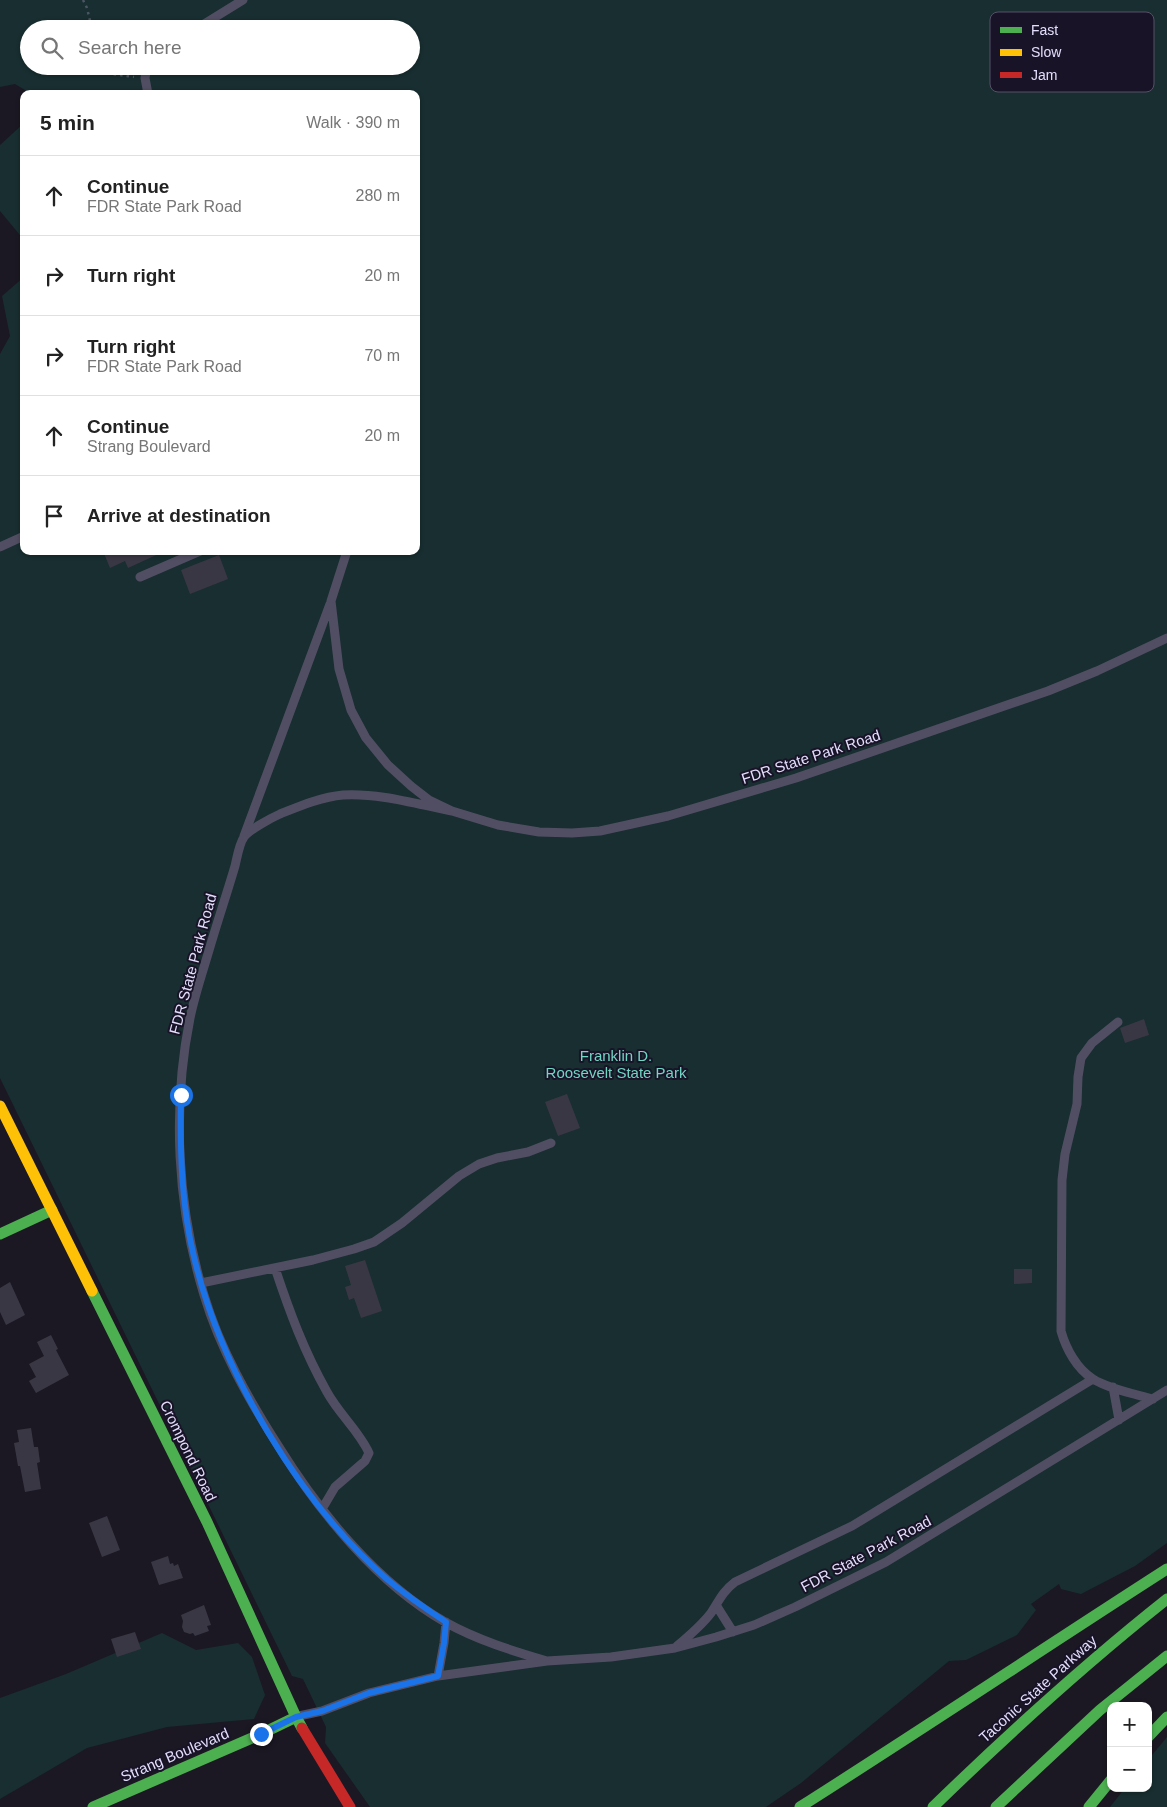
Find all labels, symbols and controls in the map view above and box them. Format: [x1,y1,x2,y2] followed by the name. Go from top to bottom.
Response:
[990,12,1154,92] legend
[20,20,420,75] search box
[1031,22,1058,38] text: Fast
[38,34,66,62] icon: search
[78,37,182,58] text: Search here
[1031,44,1062,60] text: Slow
[1031,67,1057,83] text: Jam
[40,111,95,134] text: 5 min
[306,114,400,131] text: Walk · 390 m
[87,176,169,197] text: Continue
[40,182,68,210] icon: ahead
[356,187,400,204] text: 280 m
[87,198,242,215] text: FDR State Park Road
[40,262,68,290] icon: right
[87,265,175,286] text: Turn right
[364,267,400,284] text: 20 m
[87,336,175,357] text: Turn right
[40,342,68,370] icon: right
[364,347,400,364] text: 70 m
[87,358,242,375] text: FDR State Park Road
[87,416,169,437] text: Continue
[40,422,68,450] icon: ahead
[364,427,400,444] text: 20 m
[87,438,211,455] text: Strang Boulevard
[40,502,68,530] icon: arrive
[87,505,271,526] text: Arrive at destination
[739,726,882,787] street label: FDR State Park Road
[166,892,219,1036] street label: FDR State Park Road
[546,1047,687,1081] park label: Franklin D. Roosevelt State Park
[170,1084,193,1107] route start
[157,1398,220,1504] street label: Crompond Road
[798,1512,934,1595] street label: FDR State Park Road
[976,1631,1100,1746] street label: Taconic State Parkway
[1107,1702,1152,1792] map controls
[1107,1702,1152,1747] button: +
[250,1723,273,1746] route end
[118,1724,231,1785] street label: Strang Boulevard
[1107,1747,1152,1792] button: −

